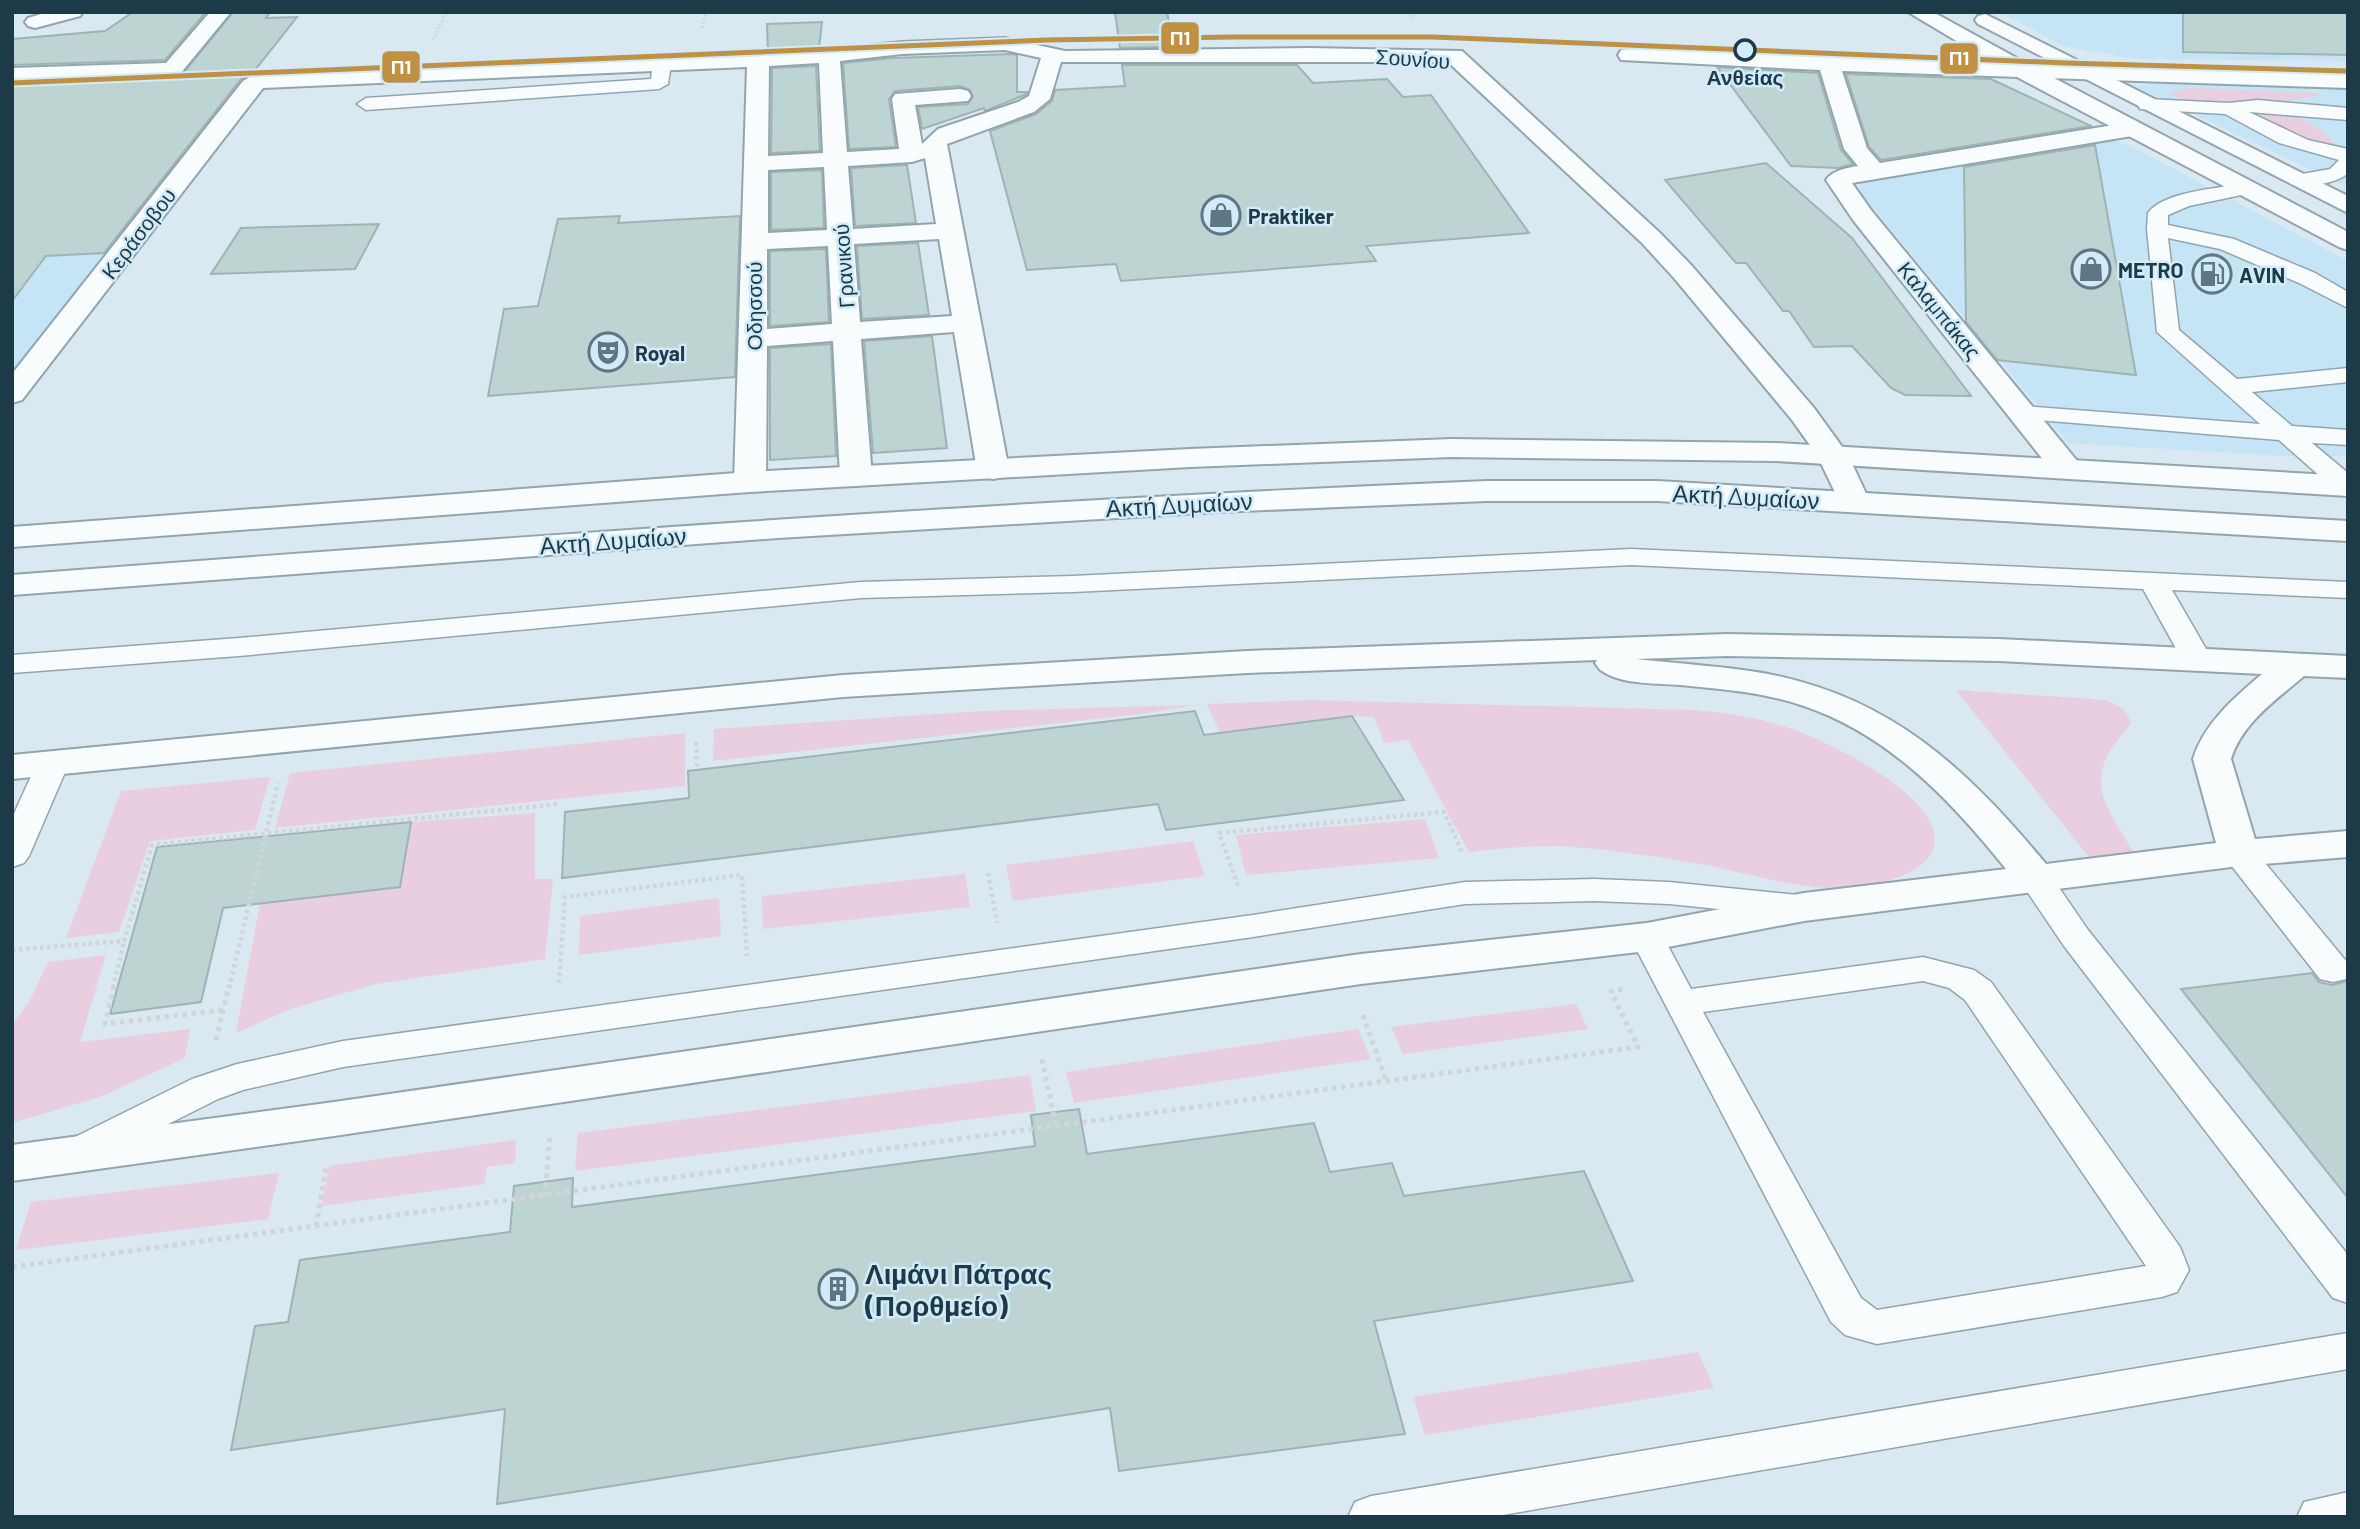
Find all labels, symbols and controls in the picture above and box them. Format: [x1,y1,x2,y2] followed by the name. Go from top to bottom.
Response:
[1160,21,1200,55] line badge: Π1
[1170,26,1190,49] text: Π1
[1734,39,1756,61] marker: Ανθείας
[1939,42,1979,75] line badge: Π1
[1375,43,1451,73] street label: Σουνίου
[1949,46,1969,69] text: Π1
[381,50,421,84] line badge: Π1
[391,55,411,78] text: Π1
[1706,64,1784,90] place label: Ανθείας
[96,183,180,283] street label: Κεράσοβου
[1200,194,1242,236] shop icon: Praktiker
[1248,203,1334,228] place label: Praktiker
[828,223,858,309] street label: Γρανικού
[2070,248,2112,290] shop icon: METRO
[2191,253,2233,295] fuel station icon: AVIN
[1893,256,1987,364] street label: Καλαμπάκας
[2118,257,2184,282] place label: METRO
[741,262,766,350] street label: Οδησσού
[2239,262,2285,287] place label: AVIN
[587,331,629,373] theatre icon: Royal
[635,340,685,365] place label: Royal
[1672,478,1820,514] street label: Ακτή Δυμαίων
[1105,486,1253,522] street label: Ακτή Δυμαίων
[539,520,687,560] street label: Ακτή Δυμαίων
[864,1256,1052,1322] place label: Λιμάνι Πάτρας (Πορθμείο)
[817,1268,859,1310] building icon: Λιμάνι Πάτρας (Πορθμείο)

